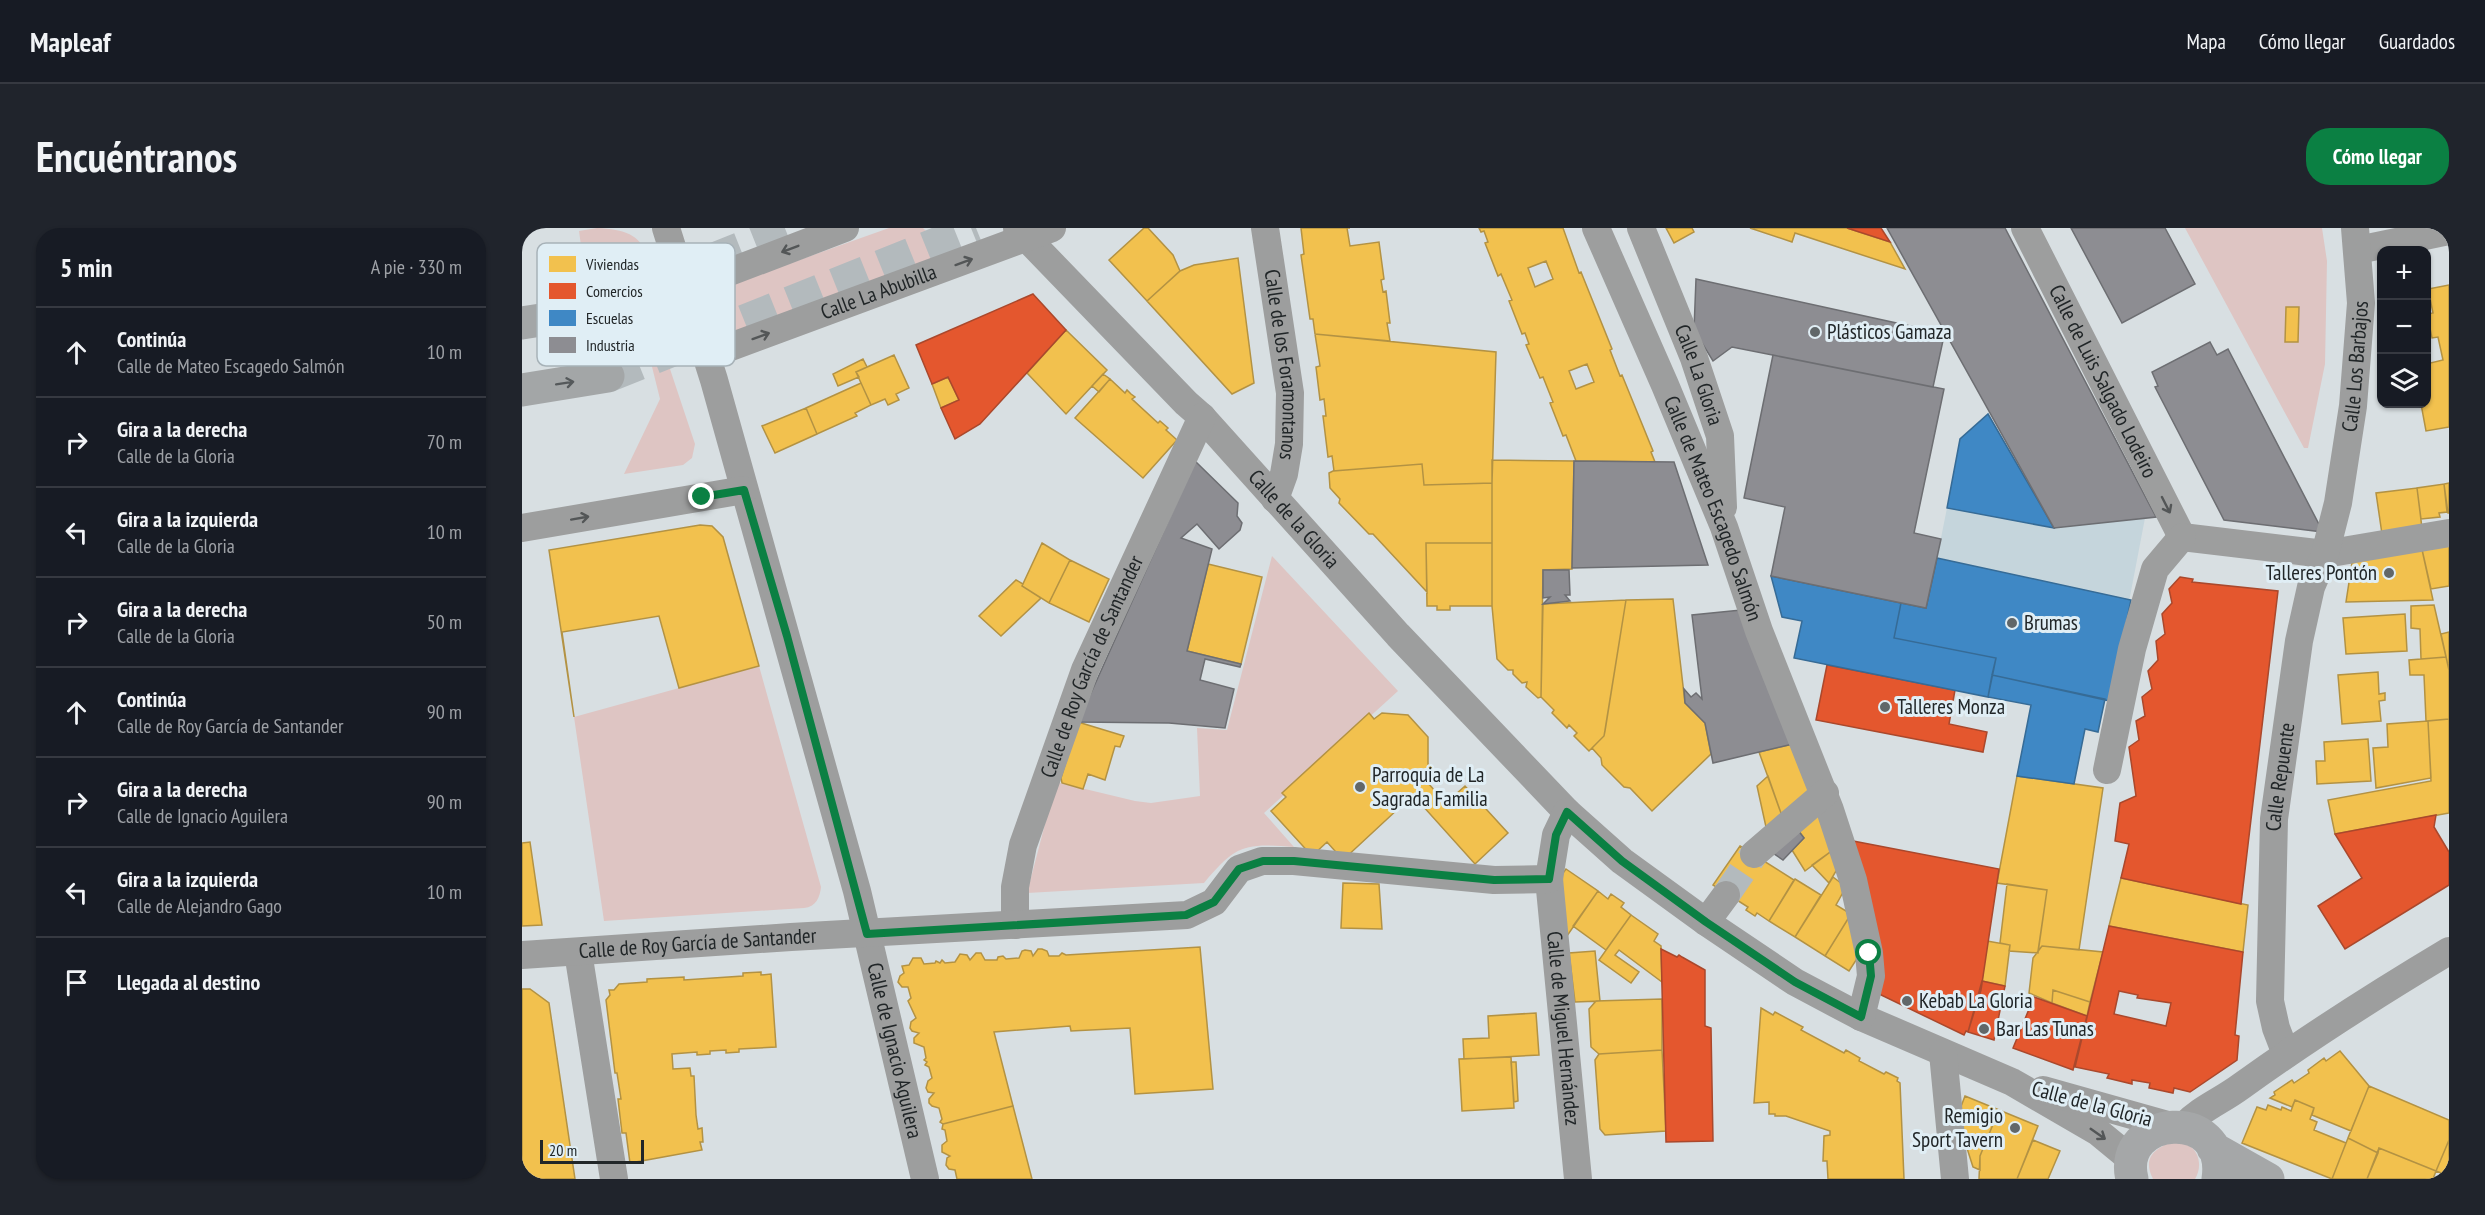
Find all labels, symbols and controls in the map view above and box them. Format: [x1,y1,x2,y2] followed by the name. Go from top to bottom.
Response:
[30,23,111,60] text: Mapleaf
[2187,28,2226,55] text: Mapa
[2259,28,2346,55] text: Cómo llegar
[2379,28,2455,55] text: Guardados
[2306,128,2449,185] button: Cómo llegar
[36,129,237,184] text: Encuéntranos
[537,243,735,366] legend
[781,244,800,255] one-way arrow
[2377,246,2431,408] map controls
[2377,246,2431,300] button: +
[60,251,113,284] text: 5 min
[371,254,462,280] text: A pie · 330 m
[585,254,639,274] text: Viviendas
[954,256,973,267] one-way arrow
[817,258,940,325] street label: Calle La Abubilla
[1258,267,1304,462] street label: Calle de los Foramontanos
[2043,280,2164,482] street label: Calle de Luis Salgado Lodeiro
[586,281,643,301] text: Comercios
[2335,300,2374,434] street label: Calle Los Barbajos
[2377,300,2431,354] button: −
[586,308,633,328] text: Escuelas
[1827,318,1952,345] place label: Plásticos Gamaza
[1669,320,1729,429] street label: Calle La Gloria
[117,325,186,353] text: Continúa
[1808,325,1822,339] marker: Plásticos Gamaza
[751,330,770,341] one-way arrow
[586,335,635,355] text: Industria
[60,336,93,369] icon: ahead
[427,339,462,365] text: 10 m
[117,353,345,379] text: Calle de Mateo Escagedo Salmón
[2377,354,2431,408] button: layers
[555,377,574,388] one-way arrow
[1658,392,1769,624] street label: Calle de Mateo Escagedo Salmón
[117,415,247,443] text: Gira a la derecha
[60,426,93,459] icon: right
[427,429,462,455] text: 70 m
[117,443,235,469] text: Calle de la Gloria
[1243,464,1346,574] street label: Calle de la Gloria
[688,483,714,509] route end
[2161,495,2172,513] one-way arrow
[117,505,258,533] text: Gira a la izquierda
[569,512,589,523] one-way arrow
[60,516,93,549] icon: left
[427,519,462,545] text: 10 m
[117,533,235,559] text: Calle de la Gloria
[1034,551,1149,781] street label: Calle de Roy García de Santander
[2266,559,2377,586] place label: Talleres Pontón
[2382,566,2396,580] marker: Talleres Pontón
[117,595,247,623] text: Gira a la derecha
[60,606,93,639] icon: right
[427,609,462,635] text: 50 m
[2024,609,2078,636] place label: Brumas
[2005,616,2019,630] marker: Brumas
[117,623,235,649] text: Calle de la Gloria
[117,685,186,713] text: Continúa
[1897,693,2005,720] place label: Talleres Monza
[60,696,93,729] icon: ahead
[427,699,462,725] text: 90 m
[1878,700,1892,714] marker: Talleres Monza
[117,713,344,739] text: Calle de Roy García de Santander
[2260,721,2300,831] street label: Calle Repuente
[1372,761,1488,812] place label: Parroquia de La Sagrada Familia
[117,775,247,803] text: Gira a la derecha
[1353,780,1367,794] marker: Parroquia de La Sagrada Familia
[60,786,93,819] icon: right
[427,789,462,815] text: 90 m
[117,803,288,829] text: Calle de Ignacio Aguilera
[117,865,258,893] text: Gira a la izquierda
[60,876,93,909] icon: left
[427,879,462,905] text: 10 m
[117,893,282,919] text: Calle de Alejandro Gago
[578,922,817,964] street label: Calle de Roy García de Santander
[1541,930,1587,1127] street label: Calle de Miguel Hernández
[1855,939,1881,965] route start
[861,960,929,1141] street label: Calle de Ignacio Aguilera
[60,966,93,999] icon: arrive
[117,968,260,996] text: Llegada al destino
[1919,987,2033,1014] place label: Kebab La Gloria
[1900,994,1914,1008] marker: Kebab La Gloria
[1996,1015,2094,1042] place label: Bar Las Tunas
[1977,1022,1991,1036] marker: Bar Las Tunas
[2029,1074,2155,1133] street label: Calle de la Gloria
[1912,1102,2003,1153] place label: Remigio Sport Tavern
[2008,1121,2022,1135] marker: Remigio Sport Tavern
[2090,1128,2106,1140] one-way arrow
[540,1137,644,1164] scale bar
[549,1140,577,1160] text: 20 m

